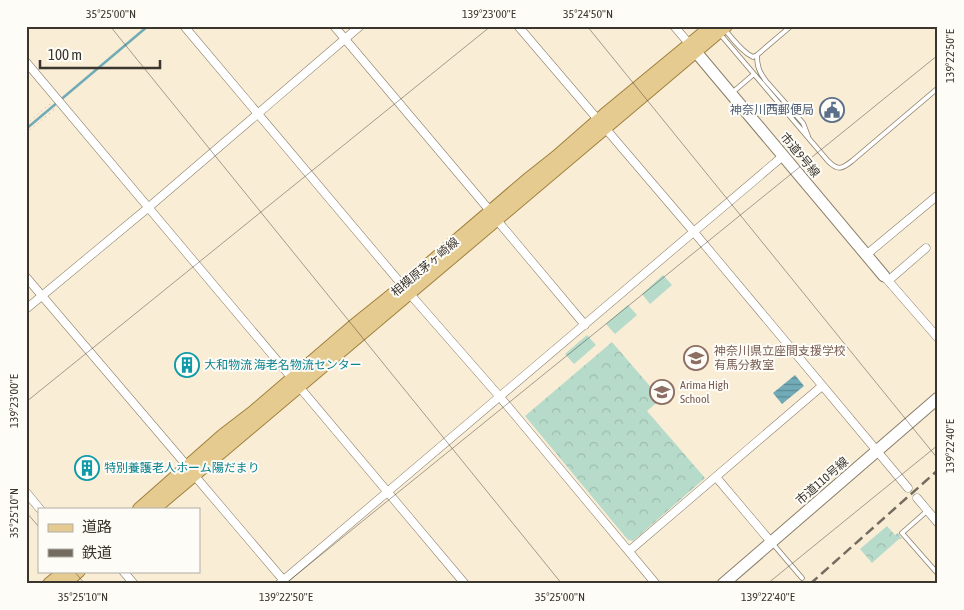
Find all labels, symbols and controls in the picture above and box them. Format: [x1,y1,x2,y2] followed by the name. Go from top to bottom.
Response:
[86,7,136,21] text: 35°25'00"N
[462,7,516,21] text: 139°23'00"E
[563,7,613,21] text: 35°24'50"N
[943,29,957,83] text: 139°22'50"E
[40,38,160,70] scale bar
[48,46,82,63] text: 100 m
[819,97,845,123] public building icon: 神奈川西郵便局
[730,103,814,117] place label: 神奈川西郵便局
[777,130,823,180] street label: 市道9号線
[388,235,462,299] street label: 相模原茅ヶ崎線
[714,344,846,372] place label: 神奈川県立座間支援学校 有馬分教室
[683,345,709,371] school or university icon: 神奈川県立座間支援学校 有馬分教室
[174,352,200,378] building icon: 大和物流 海老名物流センター
[204,358,362,372] place label: 大和物流 海老名物流センター
[7,374,21,428] text: 139°23'00"E
[680,378,729,406] place label: Arima High School
[649,379,675,405] school or university icon: Arima High School
[943,419,957,473] text: 139°22'40"E
[793,454,851,508] street label: 市道110号線
[74,455,100,481] building icon: 特別養護老人ホーム陽だまり
[104,461,259,475] place label: 特別養護老人ホーム陽だまり
[7,488,21,538] text: 35°25'10"N
[38,508,200,572] legend
[82,518,112,535] text: 道路
[82,544,112,561] text: 鉄道
[58,590,108,604] text: 35°25'10"N
[259,590,313,604] text: 139°22'50"E
[535,590,585,604] text: 35°25'00"N
[741,590,795,604] text: 139°22'40"E

